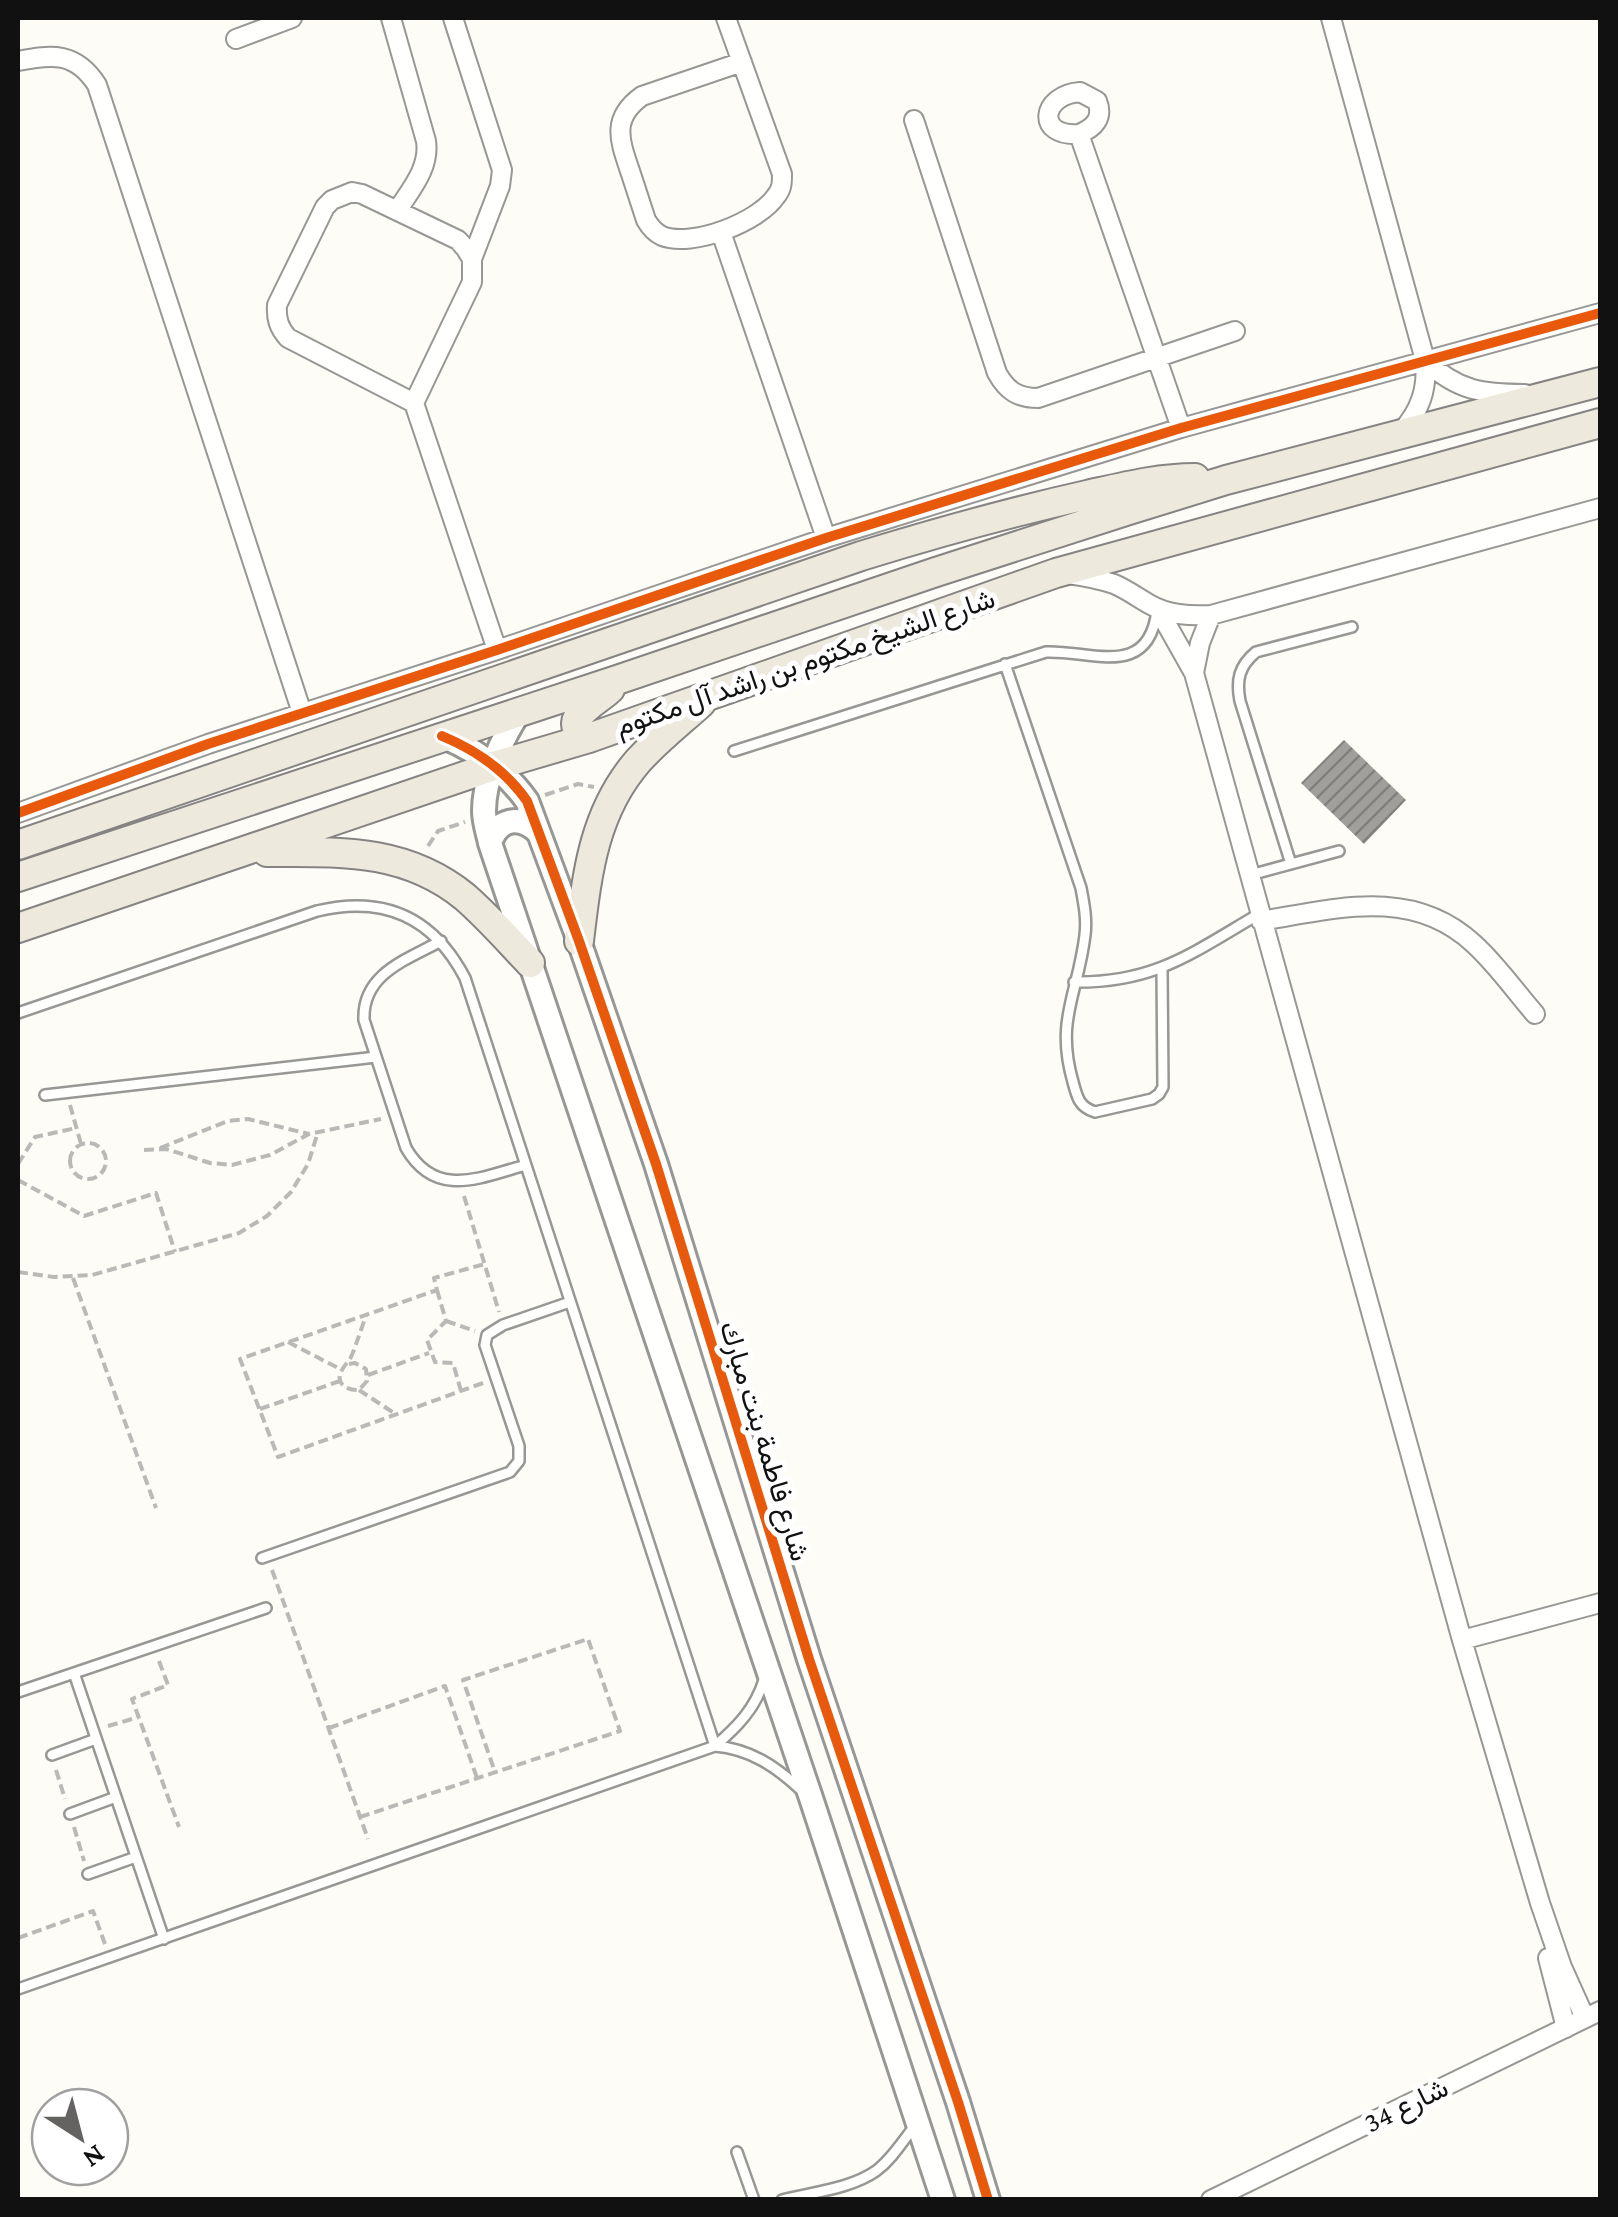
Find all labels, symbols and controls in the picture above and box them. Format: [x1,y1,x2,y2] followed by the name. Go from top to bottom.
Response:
[611,582,1000,745] street label: شارع الشيخ مكتوم بن راشد آل مكتوم
[711,1317,816,1565] street label: شارع فاطمة بنت مبارك
[1359,2072,1454,2141] street label: شارع 34
[30,2087,130,2187] north arrow
[78,2139,111,2175] text: N

